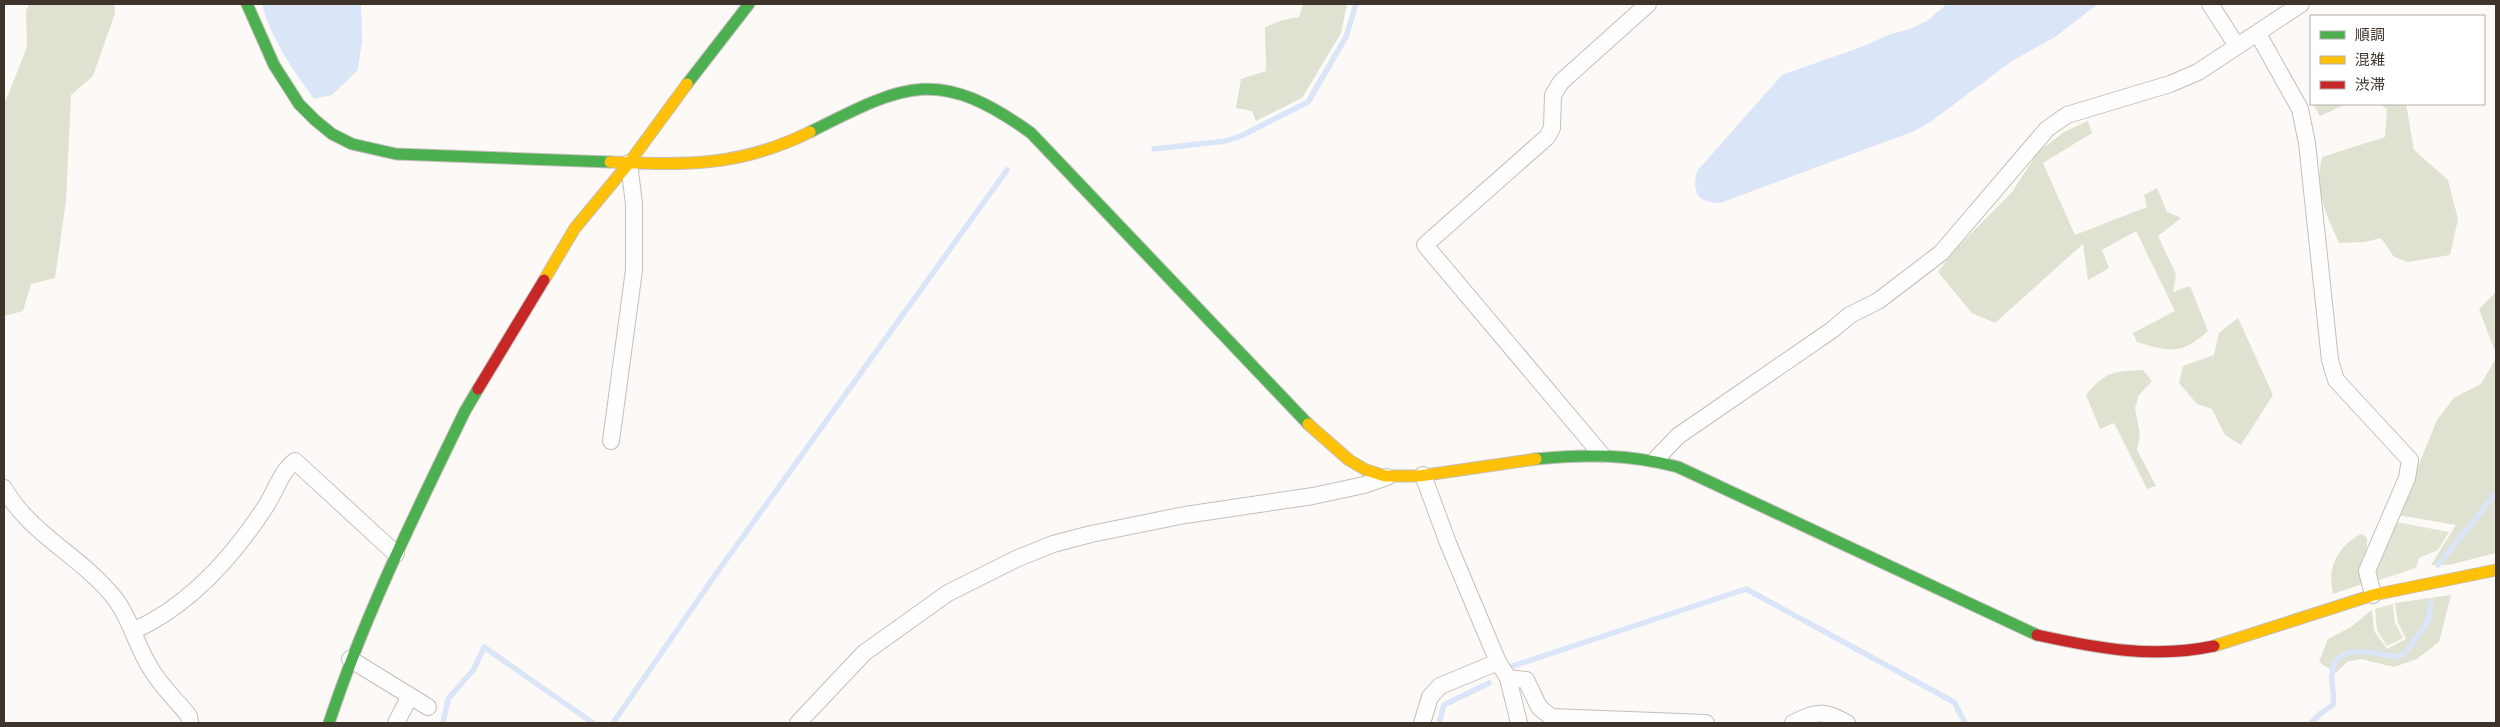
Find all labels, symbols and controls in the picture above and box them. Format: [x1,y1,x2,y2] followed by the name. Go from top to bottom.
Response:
[2310,15,2485,105] legend
[2355,26,2385,44] text: 順調
[2355,51,2385,69] text: 混雑
[2355,76,2385,94] text: 渋滞

